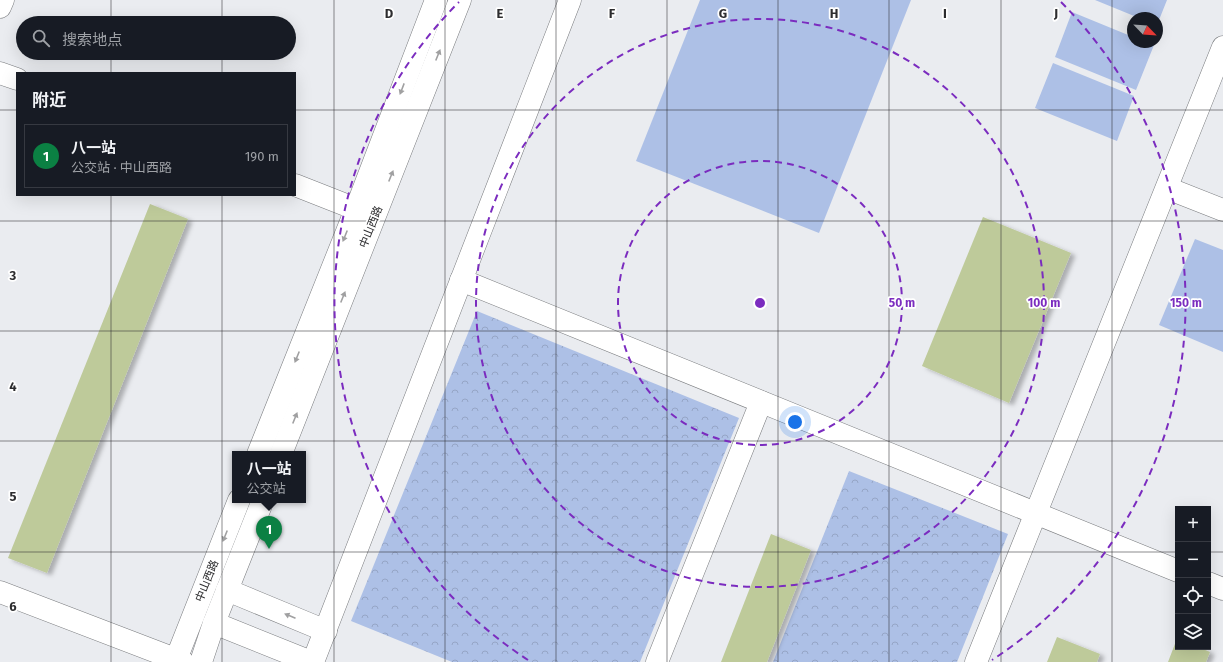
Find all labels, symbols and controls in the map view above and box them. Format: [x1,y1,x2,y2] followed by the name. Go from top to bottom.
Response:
[385,6,394,21] text: D
[497,6,504,21] text: E
[609,6,616,21] text: F
[719,6,727,21] text: G
[830,6,838,21] text: H
[943,6,947,21] text: I
[1053,6,1058,21] text: J
[1127,12,1163,48] north arrow
[16,16,296,60] search box
[30,27,52,49] icon: search
[62,31,122,49] text: 搜索地点
[436,48,442,60] one-way arrow
[399,83,405,95] one-way arrow
[32,90,66,111] text: 附近
[71,139,116,157] text: 八一站
[43,149,49,164] text: 1
[245,149,279,164] text: 190 m
[71,160,172,175] text: 公交站 · 中山西路
[388,169,394,181] one-way arrow
[357,204,385,250] street label: 中山西路
[342,231,348,243] one-way arrow
[9,268,17,283] text: 3
[341,290,347,302] one-way arrow
[753,296,767,310] centre of rings
[889,296,915,310] text: 50 m
[1028,296,1060,310] text: 100 m
[1170,296,1202,310] text: 150 m
[293,351,299,363] one-way arrow
[9,379,17,394] text: 4
[293,411,299,423] one-way arrow
[785,412,805,432] your location
[232,451,306,503] popup
[246,460,292,478] text: 八一站
[246,481,286,496] text: 公交站
[10,489,17,504] text: 5
[1175,506,1211,650] map controls
[1175,506,1211,542] button: +
[256,516,282,549] pin: 1
[222,531,228,542] one-way arrow
[1175,542,1211,578] button: −
[193,558,221,604] street label: 中山西路
[1175,578,1211,614] button: locate
[9,599,17,614] text: 6
[284,613,295,619] one-way arrow
[1175,614,1211,650] button: layers

